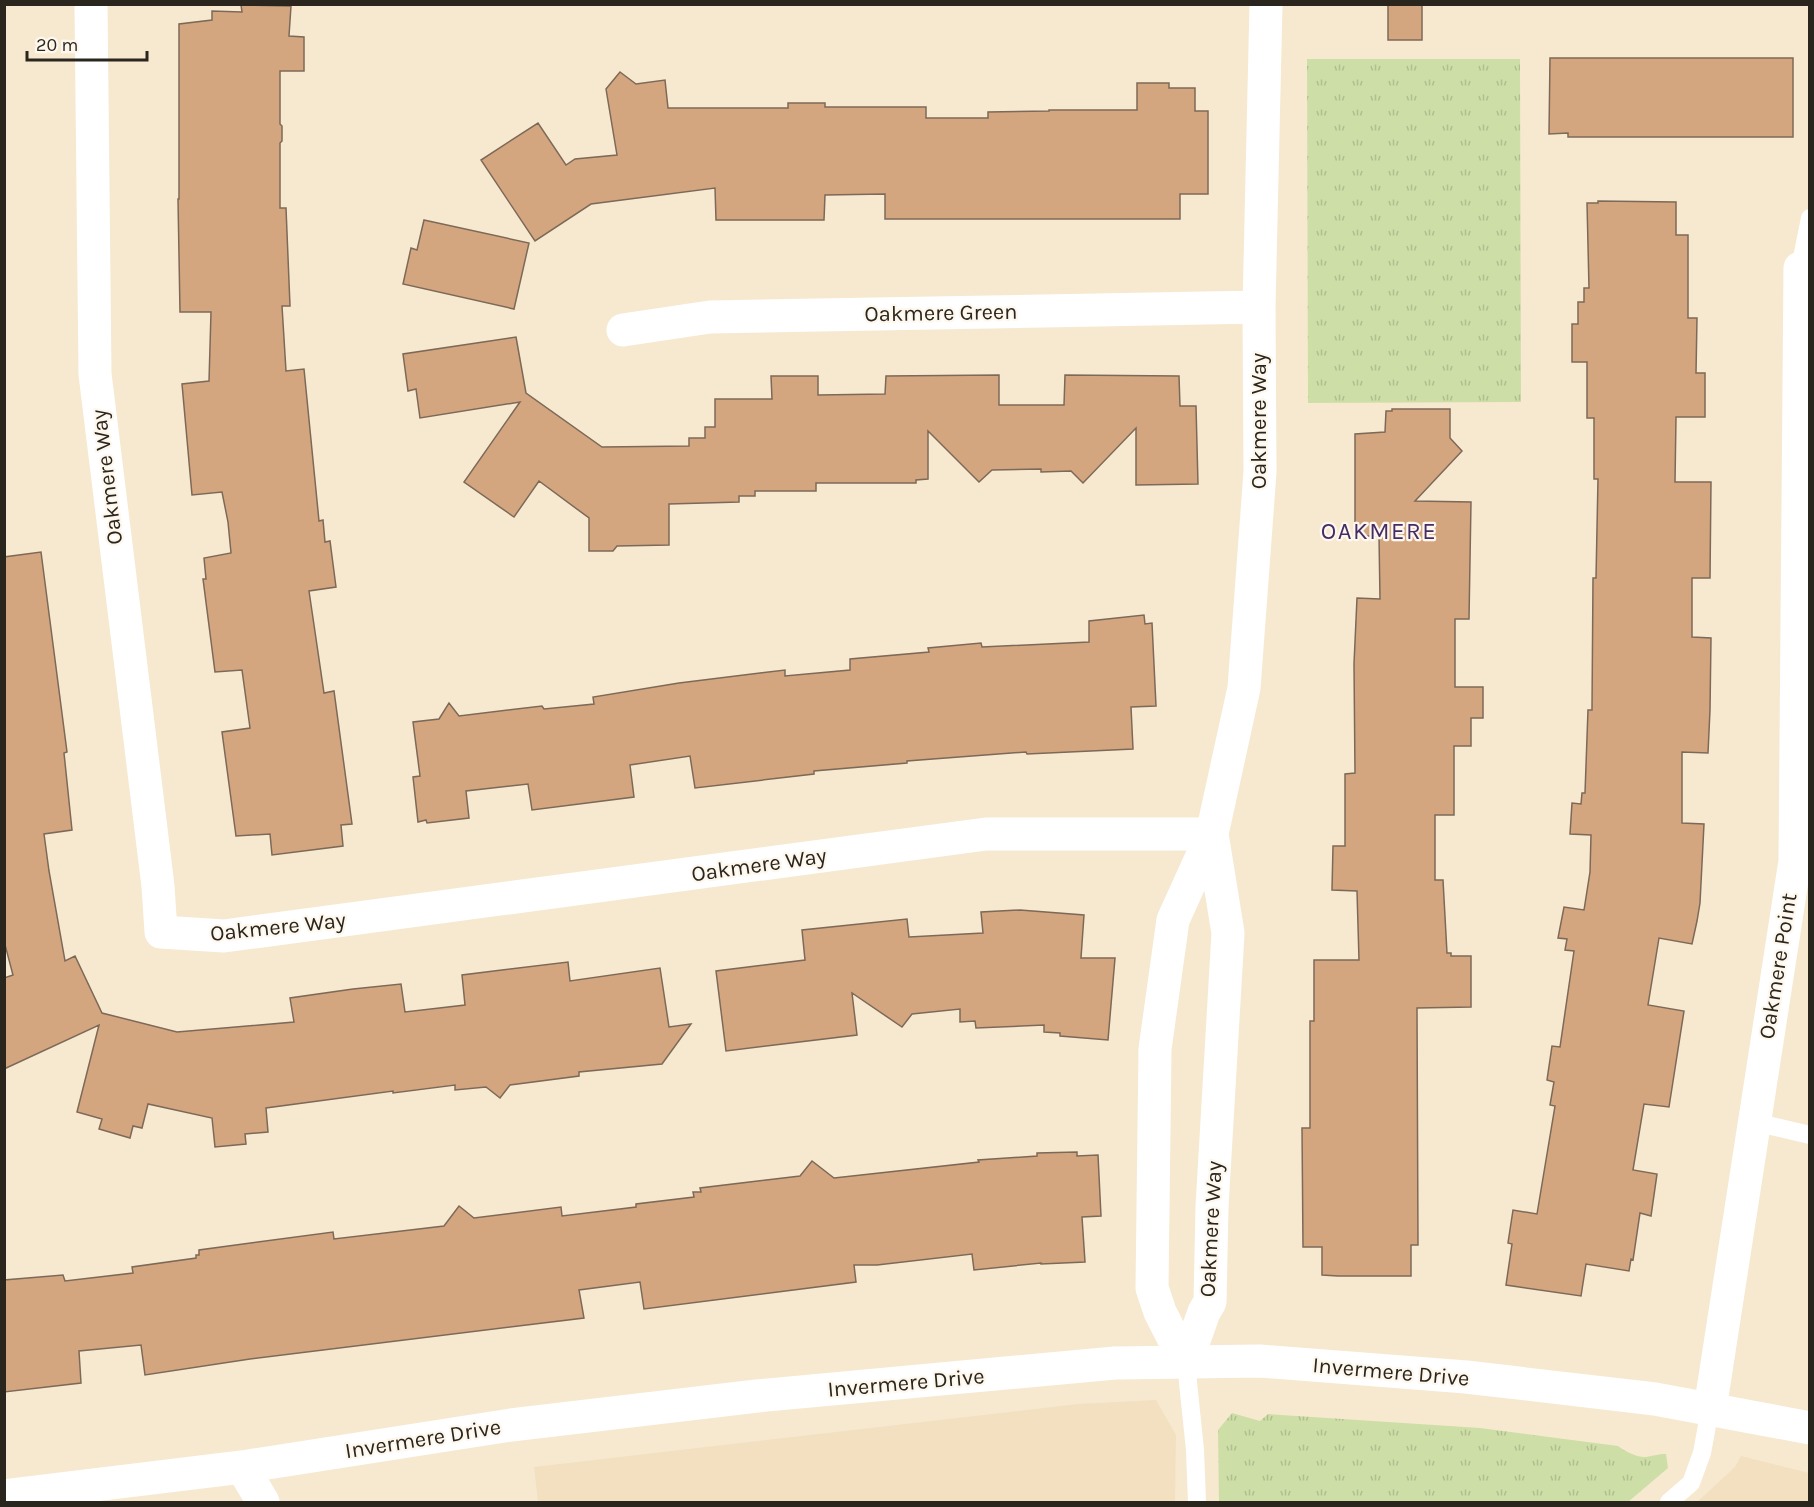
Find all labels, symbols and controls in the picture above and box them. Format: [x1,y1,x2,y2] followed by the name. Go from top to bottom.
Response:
[27,24,147,62] scale bar
[36,34,78,56] text: 20 m
[864,299,1018,327] street label: Oakmere Green
[1246,353,1272,489] street label: Oakmere Way
[86,408,128,546] street label: Oakmere Way
[1321,517,1437,545] district label: OAKMERE
[690,843,828,887] street label: Oakmere Way
[1754,891,1802,1041] street label: Oakmere Point
[209,907,347,947] street label: Oakmere Way
[1194,1160,1228,1298] street label: Oakmere Way
[1311,1352,1471,1392] street label: Invermere Drive
[826,1363,986,1403] street label: Invermere Drive
[343,1414,503,1464] street label: Invermere Drive

